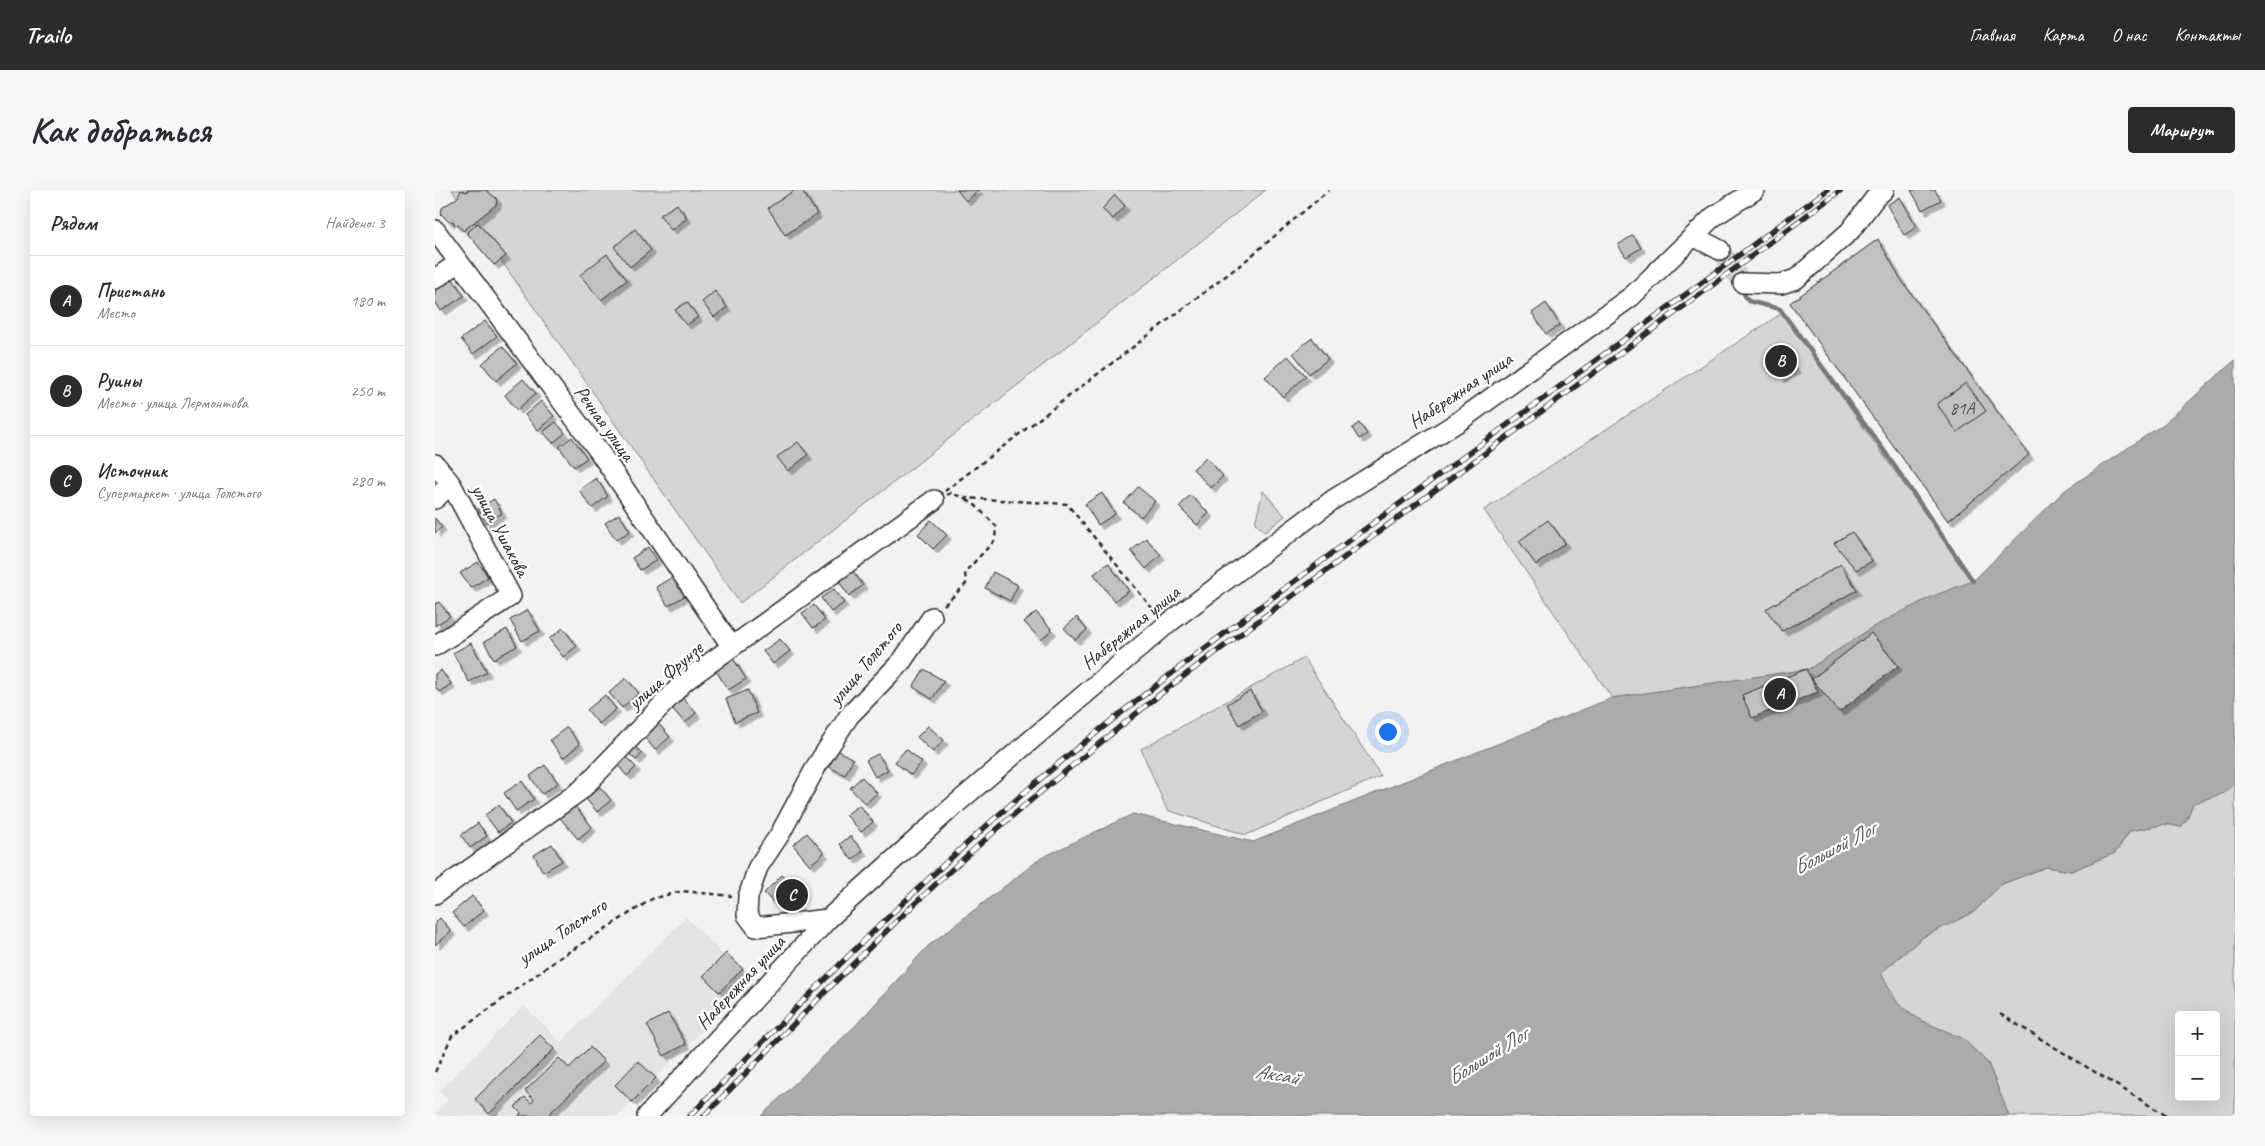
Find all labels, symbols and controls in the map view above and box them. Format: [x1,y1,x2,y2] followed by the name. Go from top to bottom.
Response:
[25,20,71,50] text: Trailo
[1970,24,2015,46] text: Главная
[2043,24,2084,46] text: Карта
[2112,24,2147,46] text: О нас
[2175,24,2240,46] text: Контакты
[2128,107,2235,153] button: Маршрут
[30,108,211,153] text: Как добраться
[50,210,97,236] text: Рядом
[325,213,385,233] text: Найдено: 3
[97,279,164,303] text: Пристань
[62,291,70,311] text: A
[351,291,385,311] text: 180 m
[97,303,135,323] text: Место
[1765,342,1797,380] pin: B
[1404,345,1519,434] street label: Набережная улица
[97,369,141,393] text: Руины
[569,380,642,468] street label: Речная улица
[62,381,70,401] text: B
[351,381,385,401] text: 250 m
[97,393,248,413] text: Место · улица Лермонтова
[1949,397,1976,419] house number: 81А
[97,459,167,483] text: Источник
[62,471,70,491] text: C
[351,471,385,491] text: 280 m
[465,479,536,583] street label: улица Ушакова
[97,483,261,503] text: Супермаркет · улица Толстого
[1076,579,1186,675] street label: Набережная улица
[822,615,908,711] street label: улица Толстого
[622,635,709,716] street label: улица Фрунзе
[1764,675,1796,713] pin: A
[1375,719,1401,745] your location
[1788,813,1884,880] water label: Большой Лог
[776,876,808,914] pin: C
[512,892,612,971] street label: улица Толстого
[690,928,792,1035] street label: Набережная улица
[2175,1011,2220,1101] map controls
[2175,1011,2220,1056] button: +
[1442,1019,1536,1091] water label: Большой Лог
[2175,1056,2220,1101] button: −
[1253,1057,1305,1091] water label: Аксай

